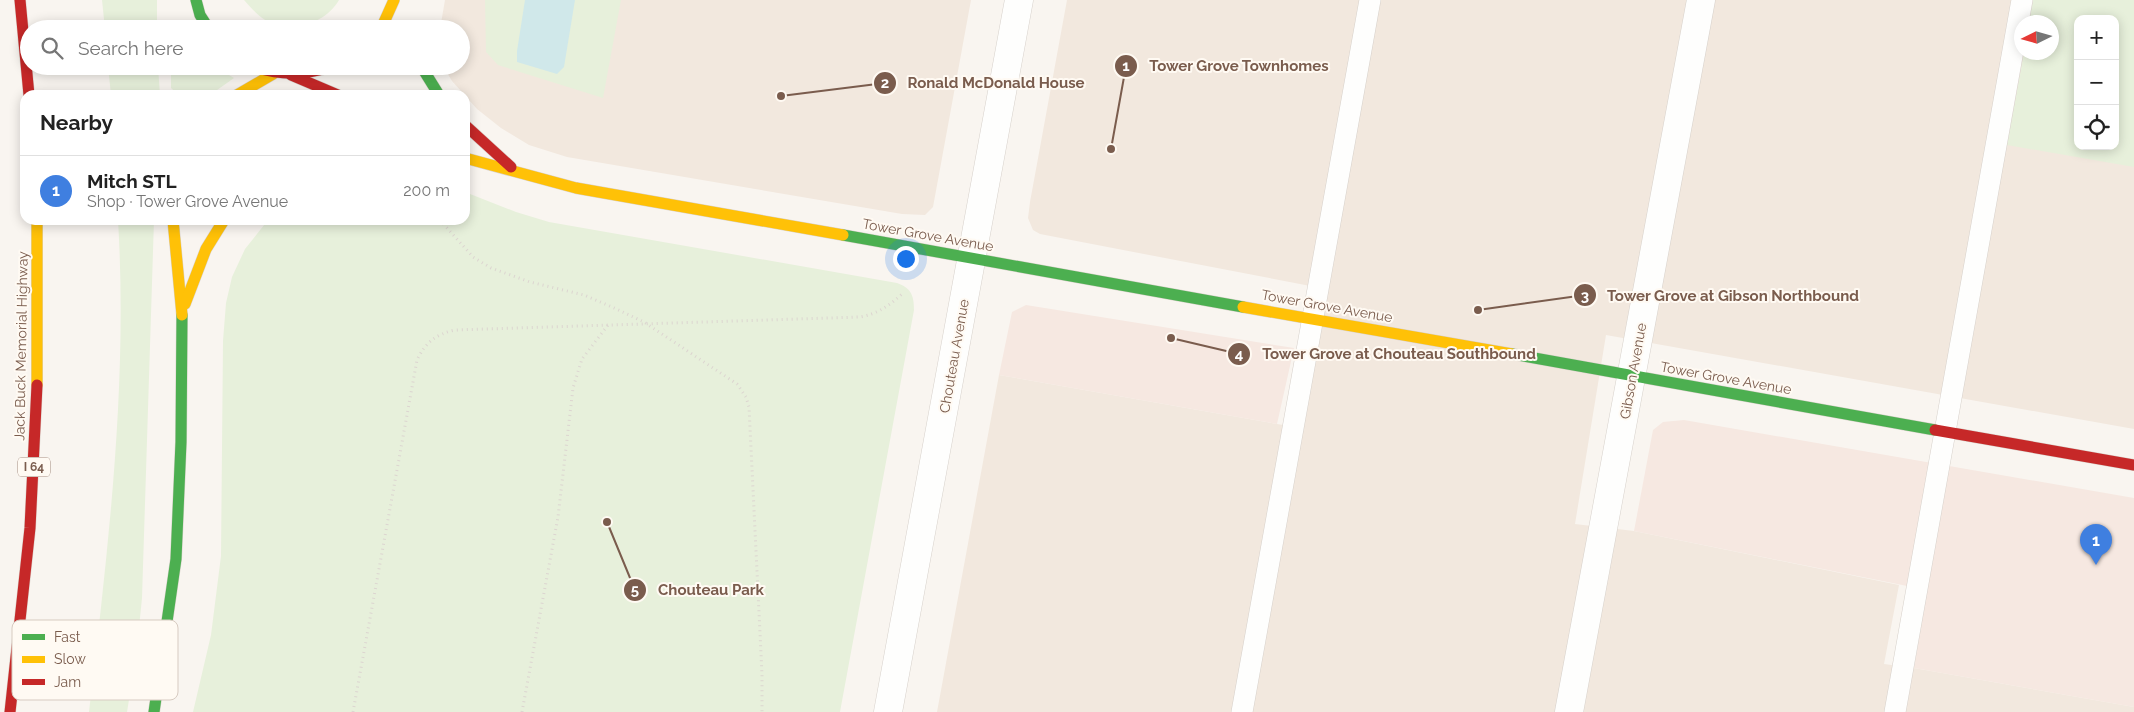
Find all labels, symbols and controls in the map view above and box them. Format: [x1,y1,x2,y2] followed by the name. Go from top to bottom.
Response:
[2014,15,2059,60] north arrow
[2074,15,2119,150] map controls
[2074,15,2119,60] button: +
[20,20,470,75] search box
[38,34,66,62] icon: search
[78,37,184,59] text: Search here
[1114,51,1339,81] callout: Tower Grove Townhomes
[1122,57,1130,75] text: 1
[1149,57,1329,75] text: Tower Grove Townhomes
[2074,60,2119,105] button: −
[873,68,1095,98] callout: Ronald McDonald House
[881,74,889,92] text: 2
[907,74,1085,92] text: Ronald McDonald House
[2074,105,2119,150] button: locate
[40,110,113,135] text: Nearby
[87,170,177,192] text: Mitch STL
[52,181,60,200] text: 1
[403,181,450,200] text: 200 m
[87,192,288,211] text: Shop · Tower Grove Avenue
[861,216,995,254] street label: Tower Grove Avenue
[893,246,919,272] your location
[11,251,31,441] street label: Jack Buck Memorial Highway
[1572,280,1869,310] callout: Tower Grove at Gibson Northbound
[1260,287,1394,325] street label: Tower Grove Avenue
[1581,287,1589,305] text: 3
[1607,287,1859,305] text: Tower Grove at Gibson Northbound
[936,298,972,414] street label: Chouteau Avenue
[1617,322,1649,420] street label: Gibson Avenue
[1227,339,1546,369] callout: Tower Grove at Chouteau Southbound
[1235,345,1244,363] text: 4
[1262,345,1536,363] text: Tower Grove at Chouteau Southbound
[1659,359,1793,397] street label: Tower Grove Avenue
[18,458,50,477] road number: I 64
[2080,524,2112,565] pin: 1
[623,575,774,605] callout: Chouteau Park
[631,581,639,599] text: 5
[658,581,765,599] text: Chouteau Park
[12,620,178,700] legend
[54,629,81,645] text: Fast
[54,651,86,667] text: Slow
[54,674,81,690] text: Jam

